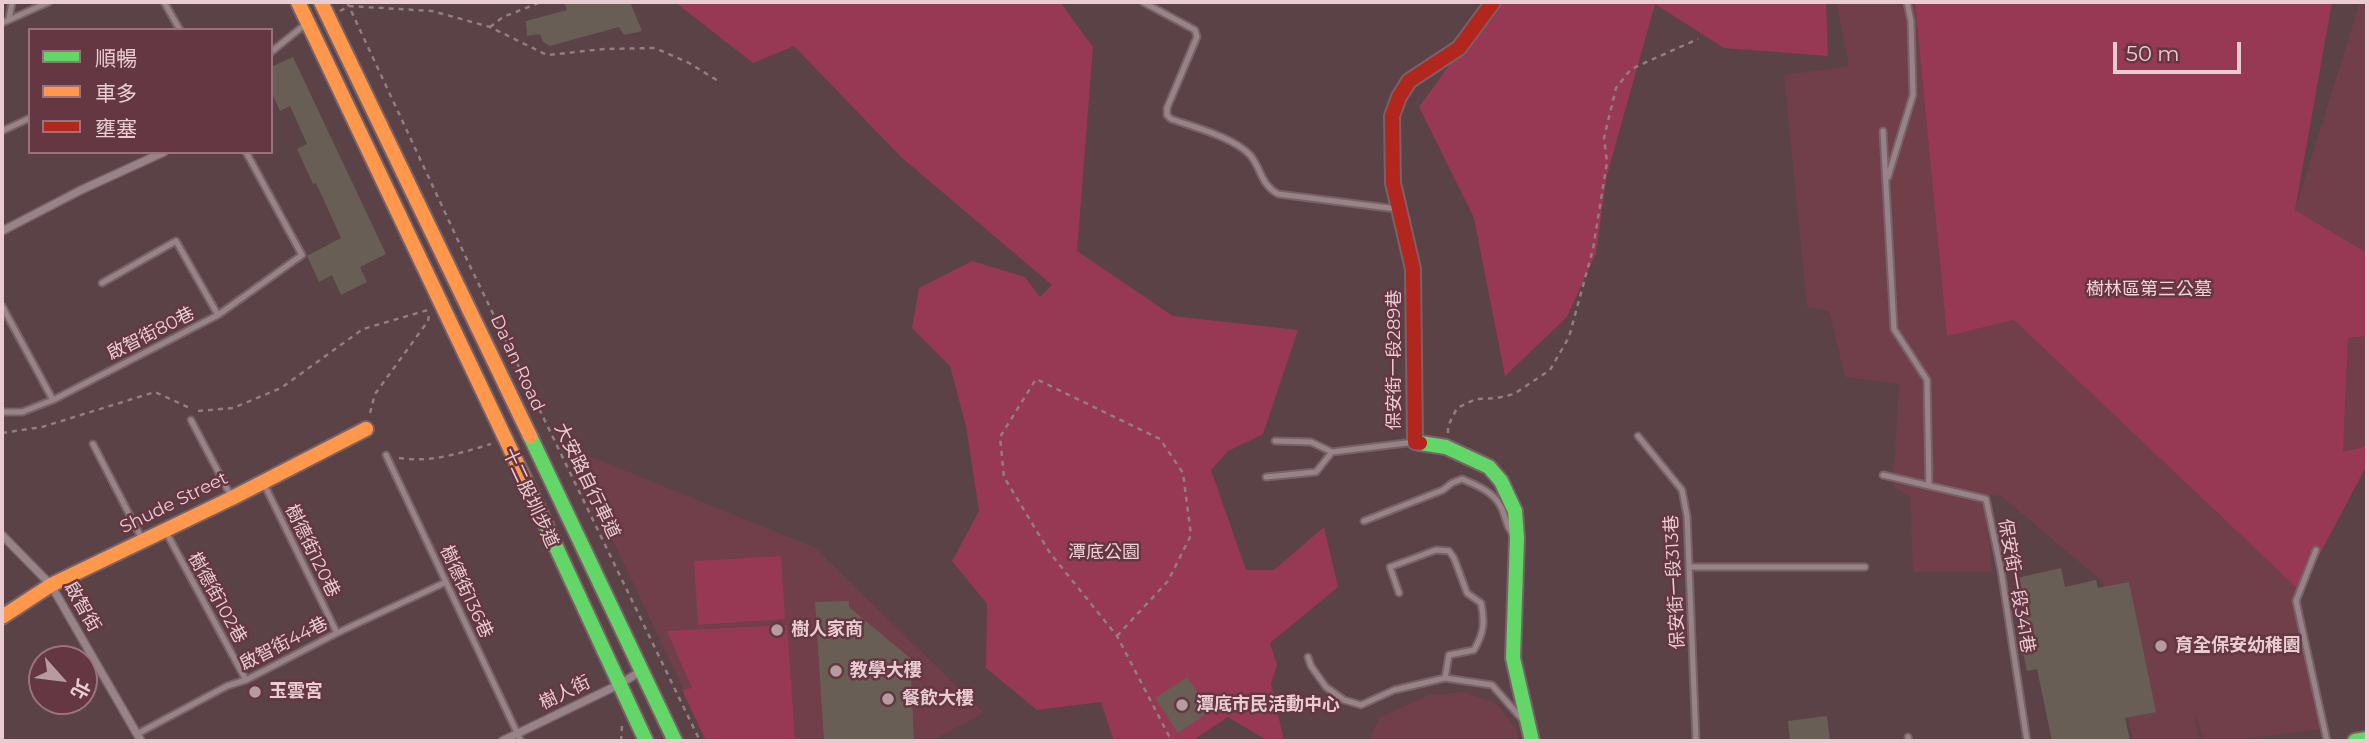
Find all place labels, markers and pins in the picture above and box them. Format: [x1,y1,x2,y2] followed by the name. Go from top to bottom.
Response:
[791,619,863,641] place label: 樹人家商
[769,622,785,638] marker: 樹人家商
[2175,635,2301,657] place label: 育全保安幼稚園
[2153,638,2169,654] marker: 育全保安幼稚園
[850,660,922,682] place label: 教學大樓
[828,663,844,679] marker: 教學大樓
[269,681,323,703] place label: 玉雲宮
[247,684,263,700] marker: 玉雲宮
[902,688,974,710] place label: 餐飲大樓
[880,691,896,707] marker: 餐飲大樓
[1196,694,1340,716] place label: 潭底市民活動中心
[1174,697,1190,713] marker: 潭底市民活動中心

